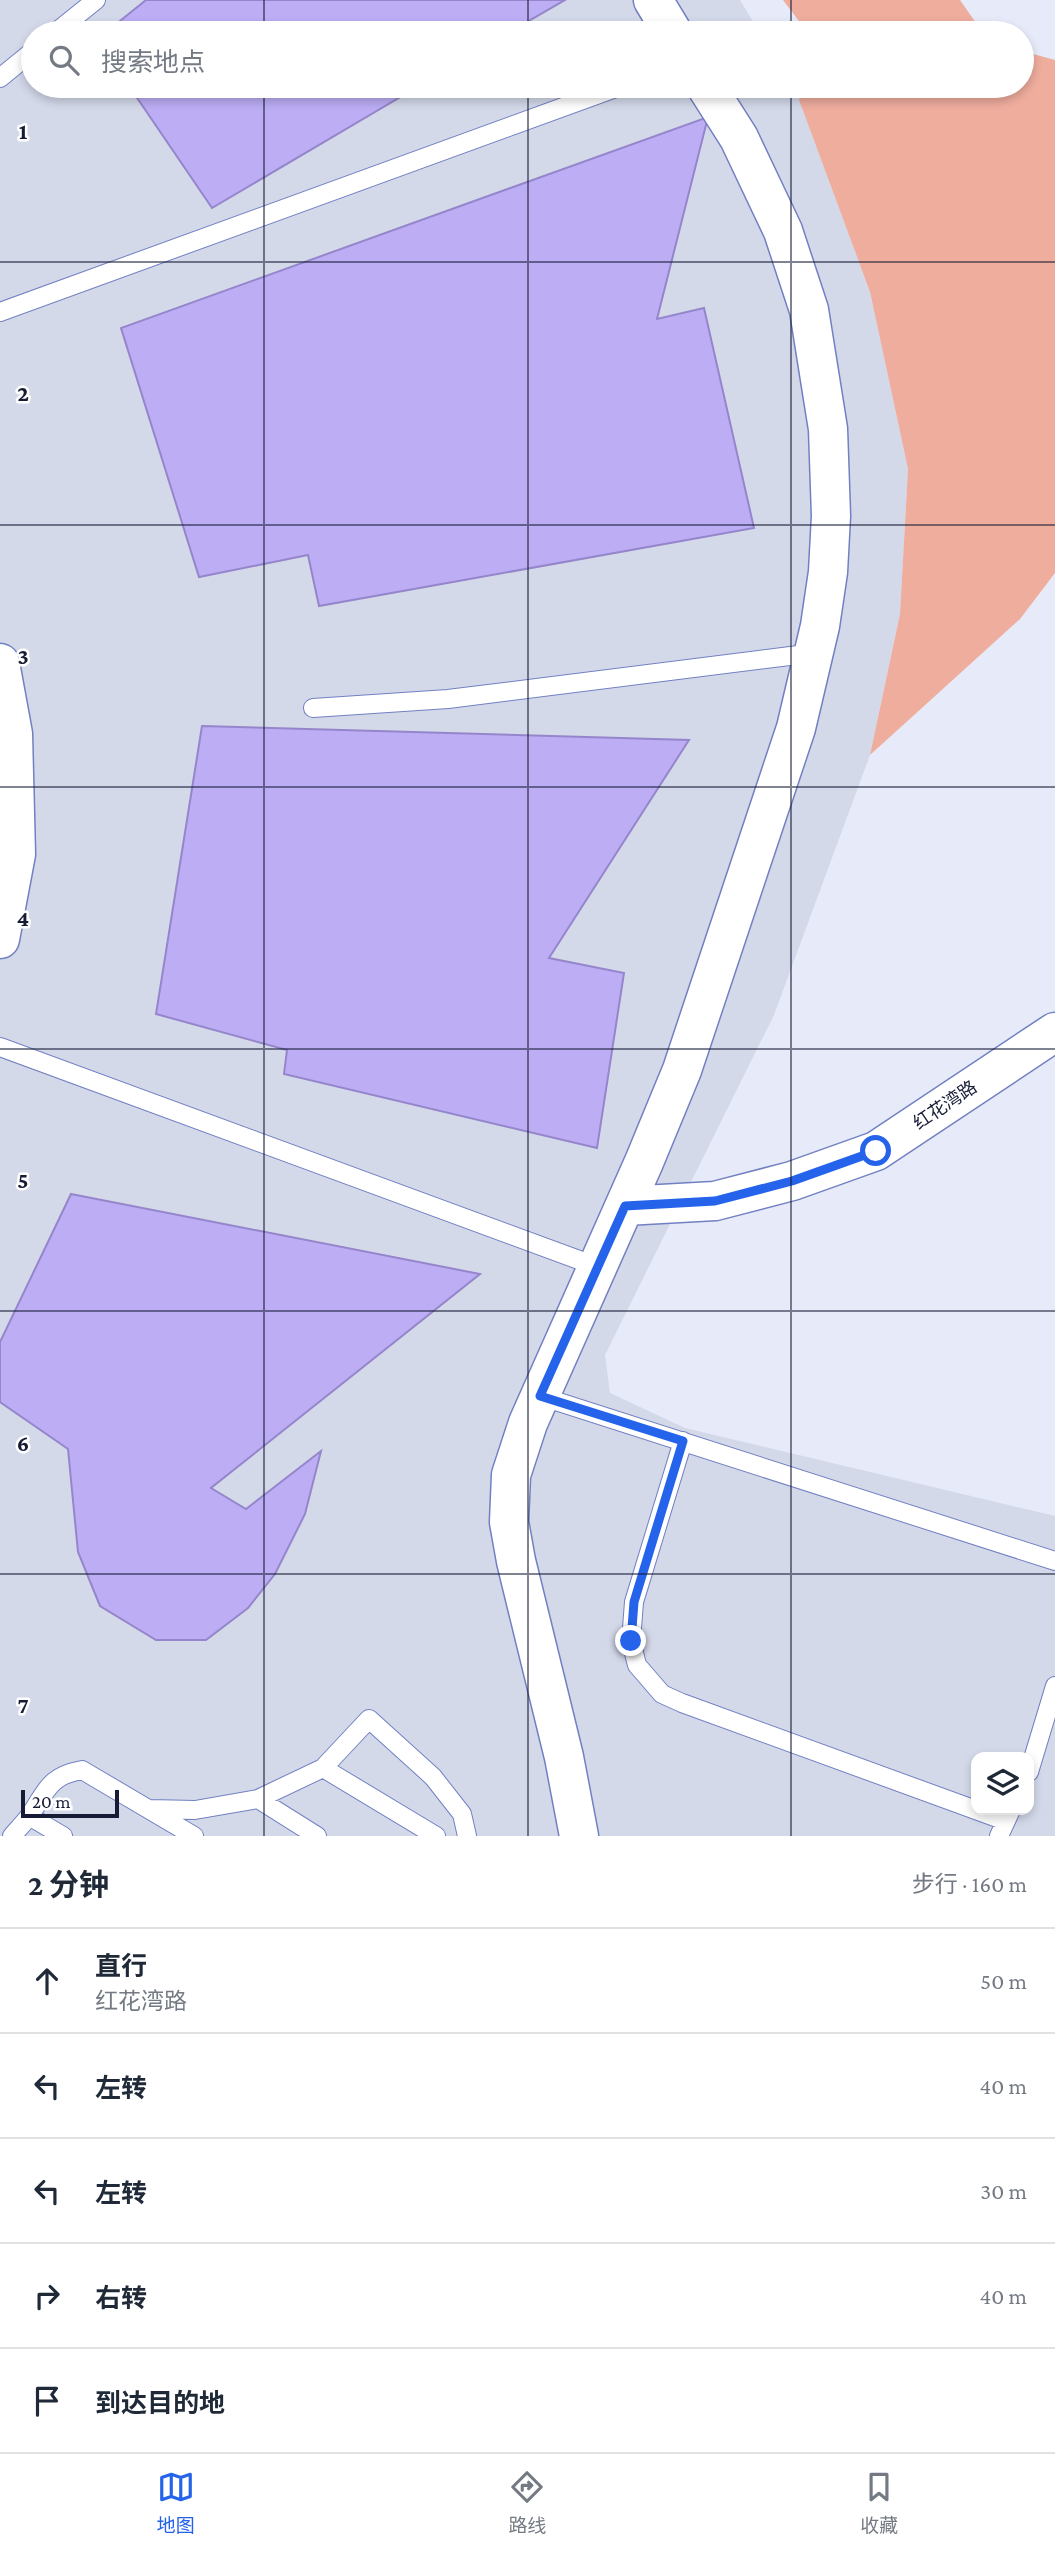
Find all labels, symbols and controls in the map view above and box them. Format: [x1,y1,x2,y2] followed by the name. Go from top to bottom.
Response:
[21,21,1034,98] search box
[45,41,83,79] icon: search
[101,48,205,77] text: 搜索地点
[19,118,28,144] text: 1
[17,380,29,406] text: 2
[17,643,29,669] text: 3
[17,905,29,931] text: 4
[910,1077,980,1133] street label: 红花湾路
[860,1135,891,1166] route start
[17,1167,29,1193] text: 5
[17,1430,29,1456] text: 6
[615,1625,646,1656] route end
[17,1692,29,1718] text: 7
[971,1752,1034,1815] map controls
[971,1752,1034,1815] button: layers
[21,1787,119,1819] scale bar
[32,1791,71,1812] text: 20 m
[28,1868,109,1901] text: 2 分钟
[912,1871,1027,1897] text: 步行 · 160 m
[95,1952,147,1981] text: 直行
[28,1962,66,2000] icon: ahead
[980,1968,1027,1994] text: 50 m
[95,1988,187,2014] text: 红花湾路
[28,2067,66,2105] icon: left
[979,2073,1027,2099] text: 40 m
[95,2074,147,2103] text: 左转
[28,2172,66,2210] icon: left
[980,2178,1027,2204] text: 30 m
[95,2179,147,2208] text: 左转
[28,2277,66,2315] icon: right
[979,2283,1027,2309] text: 40 m
[95,2284,147,2313] text: 右转
[28,2382,66,2420] icon: arrive
[95,2389,225,2418] text: 到达目的地
[157,2468,195,2537] tab: 地图
[508,2468,546,2537] tab: 路线
[860,2468,898,2537] tab: 收藏

